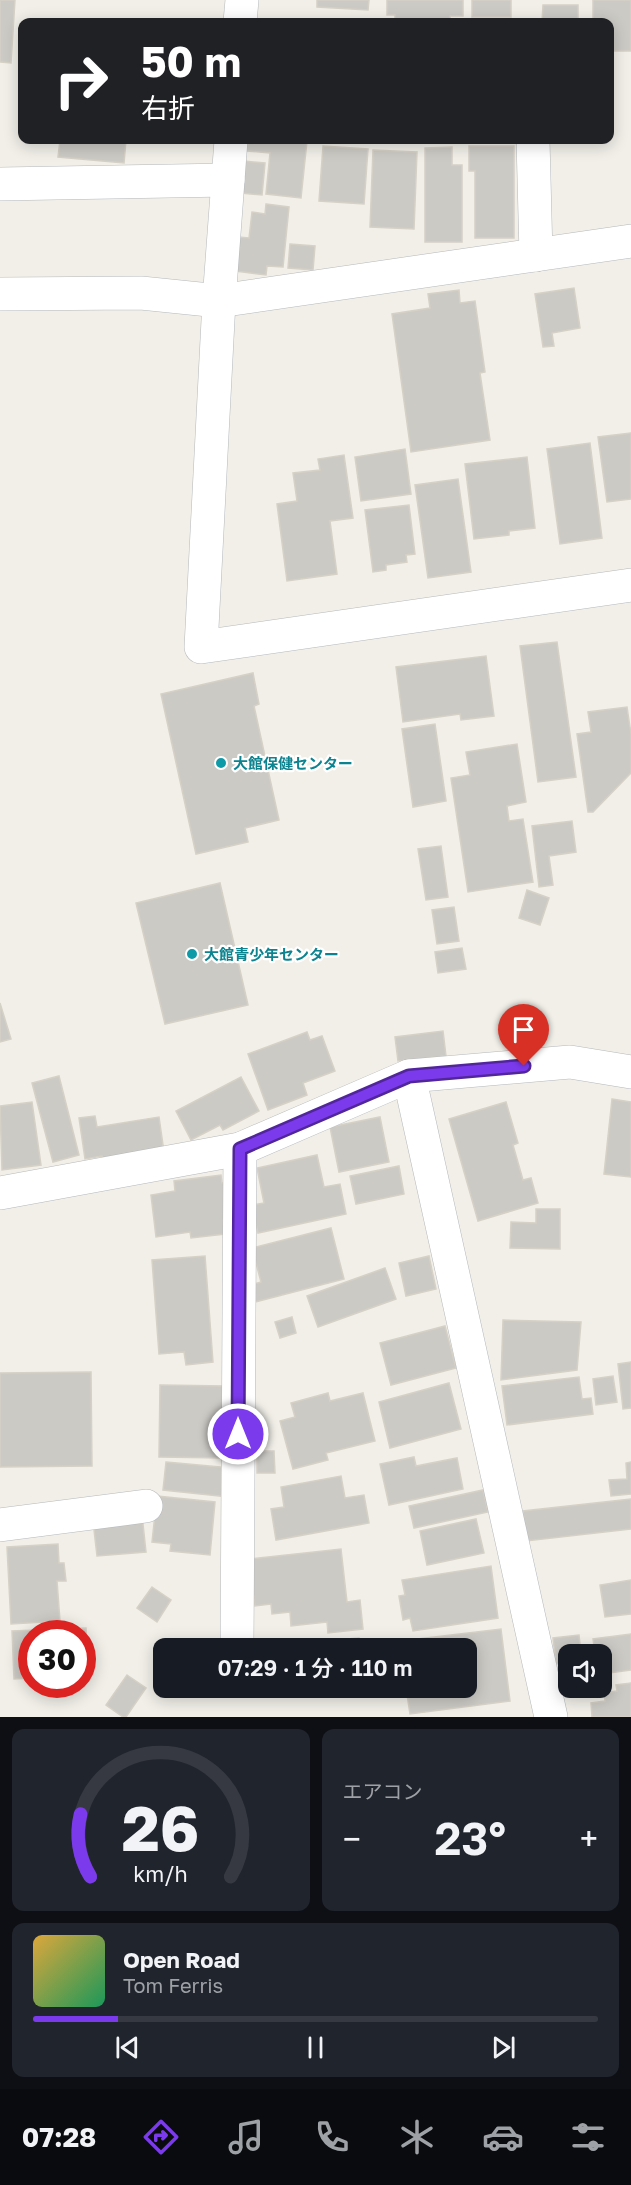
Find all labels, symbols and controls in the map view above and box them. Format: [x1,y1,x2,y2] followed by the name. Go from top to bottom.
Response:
[141,36,241,86] text: 50 m
[42,42,120,120] icon: right
[141,92,195,124] text: 右折
[233,754,353,772] place label: 大館保健センター
[214,756,228,770] marker: 大館保健センター
[204,945,339,963] place label: 大館青少年センター
[185,947,199,961] marker: 大館青少年センター
[498,1004,549,1066] pin
[507,1013,540,1046] icon: arrive
[206,1402,270,1466] position arrow
[18,1620,96,1698] speed limit sign: 30
[558,1644,612,1698] map controls
[558,1644,612,1698] button: sound
[218,1654,412,1681] text: 07:29 · 1 分 · 110 m
[343,1779,423,1803] text: エアコン
[122,1790,200,1865] text: 26
[434,1811,506,1865] text: 23°
[343,1819,361,1858] text: −
[580,1819,598,1858] text: +
[133,1861,188,1887] text: km/h
[123,1946,240,1973] text: Open Road
[123,1973,223,1997] text: Tom Ferris
[111,2031,144,2064] icon: previous
[299,2031,332,2064] icon: pause
[487,2031,520,2064] icon: next
[140,2116,182,2158] icon: directions
[225,2116,267,2158] icon: music
[311,2116,353,2158] icon: phone
[396,2116,438,2158] icon: climate
[482,2116,524,2158] icon: car
[567,2116,609,2158] icon: filters
[22,2121,96,2153] text: 07:28

